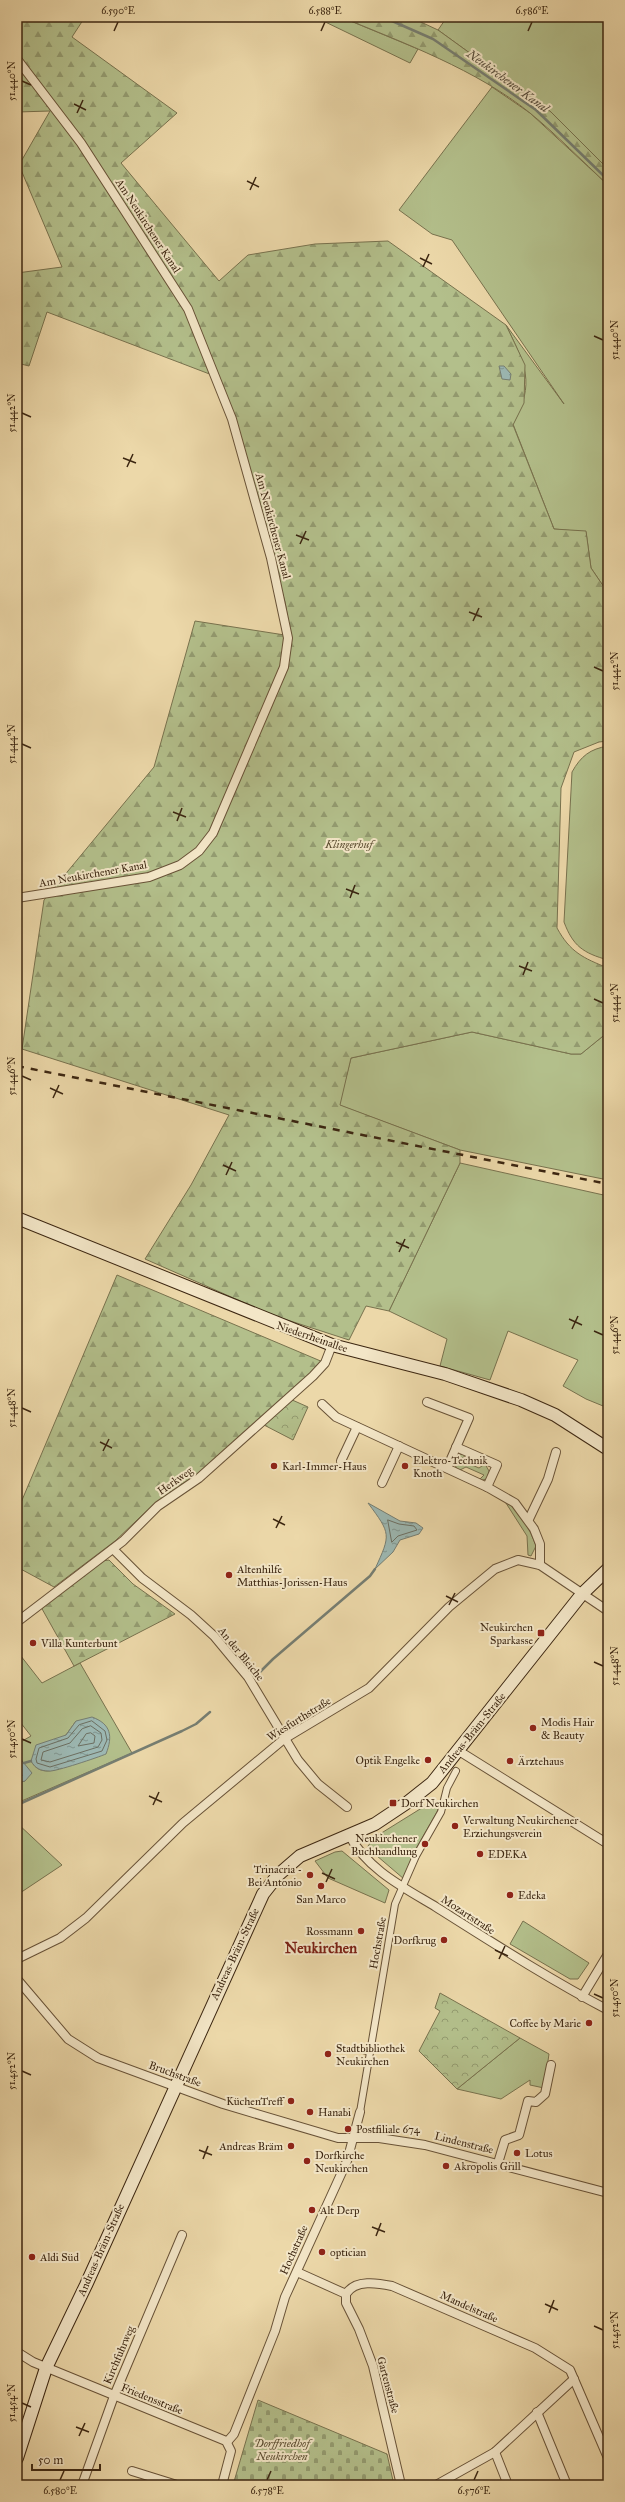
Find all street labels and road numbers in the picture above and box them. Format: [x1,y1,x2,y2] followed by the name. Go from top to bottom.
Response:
[112,176,183,275] street label: Am Neukirchener Kanal
[252,471,293,580] street label: Am Neukirchener Kanal
[37,858,148,890] street label: Am Neukirchener Kanal
[275,1319,350,1355] street label: Niederrheinallee
[155,1464,196,1498] street label: Herkweg
[215,1624,267,1684] street label: An der Bleiche
[435,1690,509,1777] street label: Andreas-Bräm-Straße
[265,1694,334,1744] street label: Wiesfurthstraße
[439,1893,498,1937] street label: Mozartstraße
[208,1906,262,2003] street label: Andreas-Bräm-Straße
[367,1916,389,1970] street label: Hochstraße
[147,2058,203,2090] street label: Bruchstraße
[433,2129,495,2157] street label: Lindenstraße
[74,2201,127,2299] street label: Andreas-Bräm-Straße
[277,2223,311,2277] street label: Hochstraße
[438,2288,500,2326] street label: Mandelstraße
[101,2323,138,2386] street label: Kirchfuhrweg
[374,2355,402,2415] street label: Gartenstraße
[119,2381,185,2417] street label: Friedensstraße

